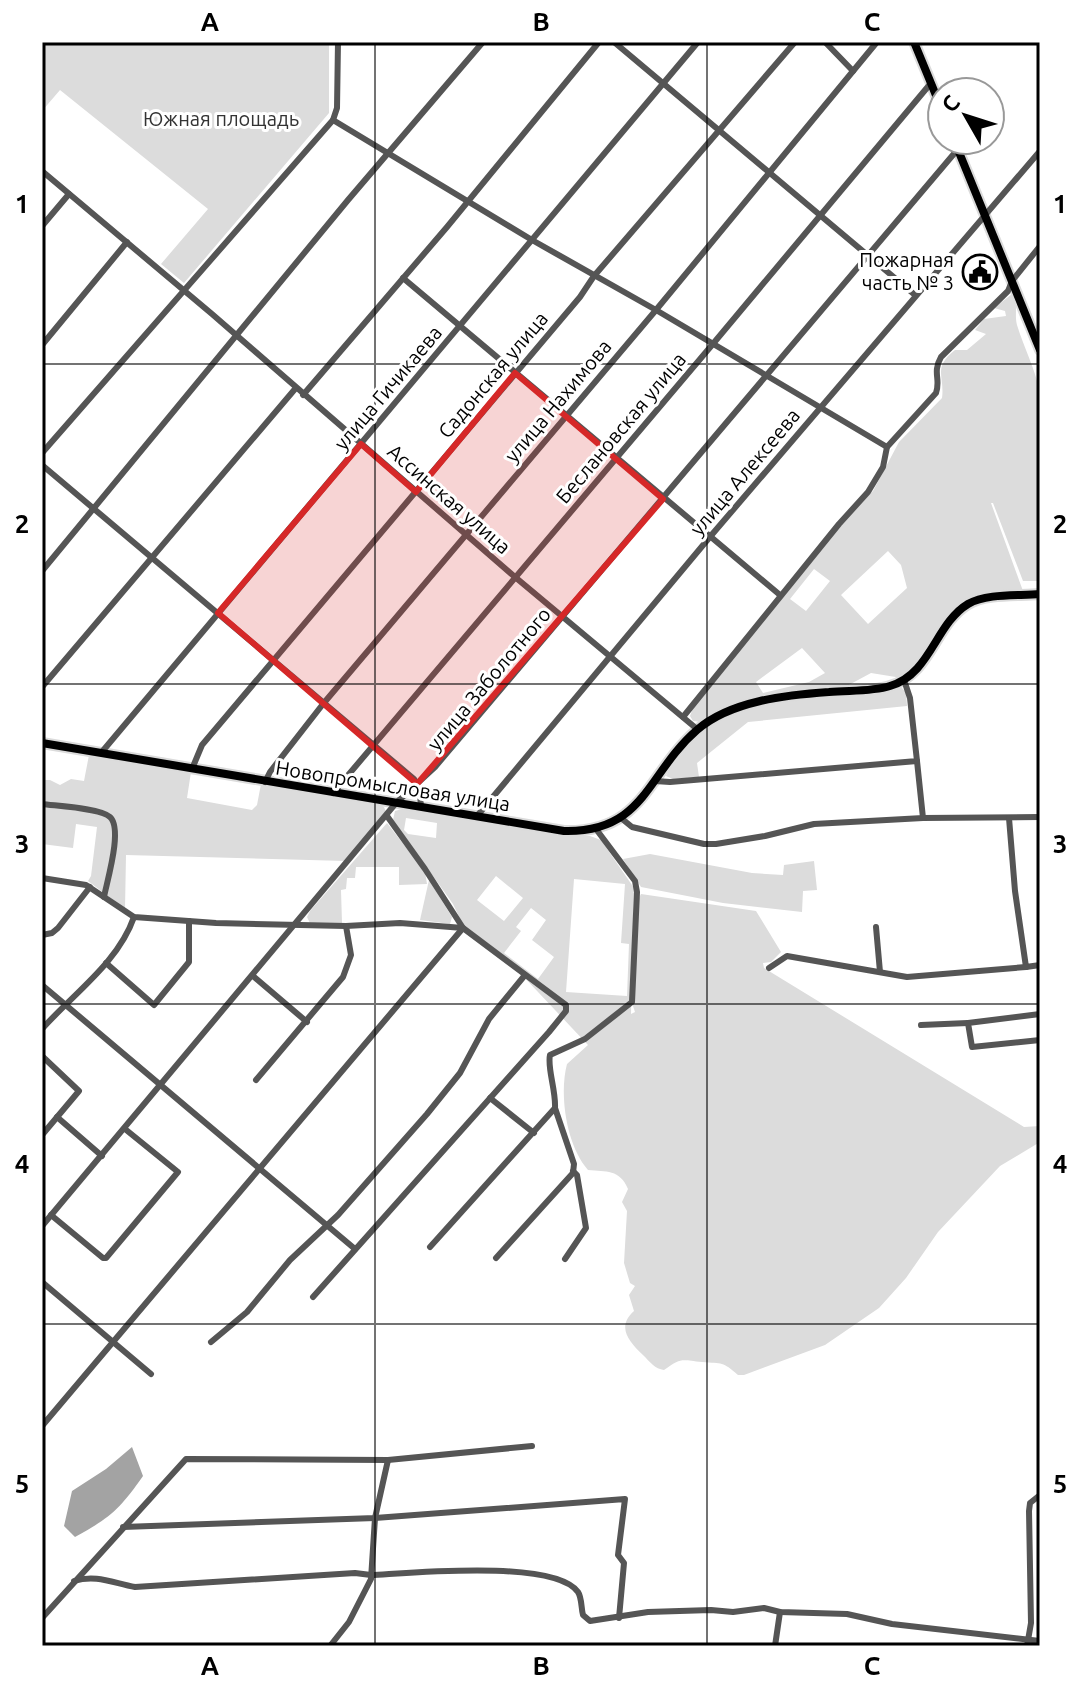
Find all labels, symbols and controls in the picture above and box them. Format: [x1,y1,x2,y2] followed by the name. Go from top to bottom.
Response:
[201,7,220,36] text: A
[532,7,550,36] text: B
[864,7,881,36] text: C
[926,76,1006,156] north arrow
[936,90,964,116] text: С
[143,107,299,130] park label: Южная площадь
[15,189,29,218] text: 1
[1053,189,1067,218] text: 1
[859,248,954,294] place label: Пожарная часть № 3
[961,253,999,291] public building icon: Пожарная часть № 3
[433,307,552,442] street label: Садонская улица
[329,321,446,454] street label: улица Гичикаева
[500,335,616,467] street label: улица Нахимова
[551,348,690,508] street label: Беслановская улица
[685,404,804,540] street label: улица Алексеева
[383,439,515,558] street label: Ассинская улица
[15,509,29,538] text: 2
[1053,509,1067,538] text: 2
[422,602,555,755] street label: улица Заболотного
[274,756,512,815] street label: Новопромысловая улица
[15,829,29,858] text: 3
[1053,829,1067,858] text: 3
[15,1149,29,1178] text: 4
[1053,1149,1067,1178] text: 4
[15,1469,29,1498] text: 5
[1053,1469,1067,1498] text: 5
[201,1651,220,1680] text: A
[532,1651,550,1680] text: B
[864,1651,881,1680] text: C

